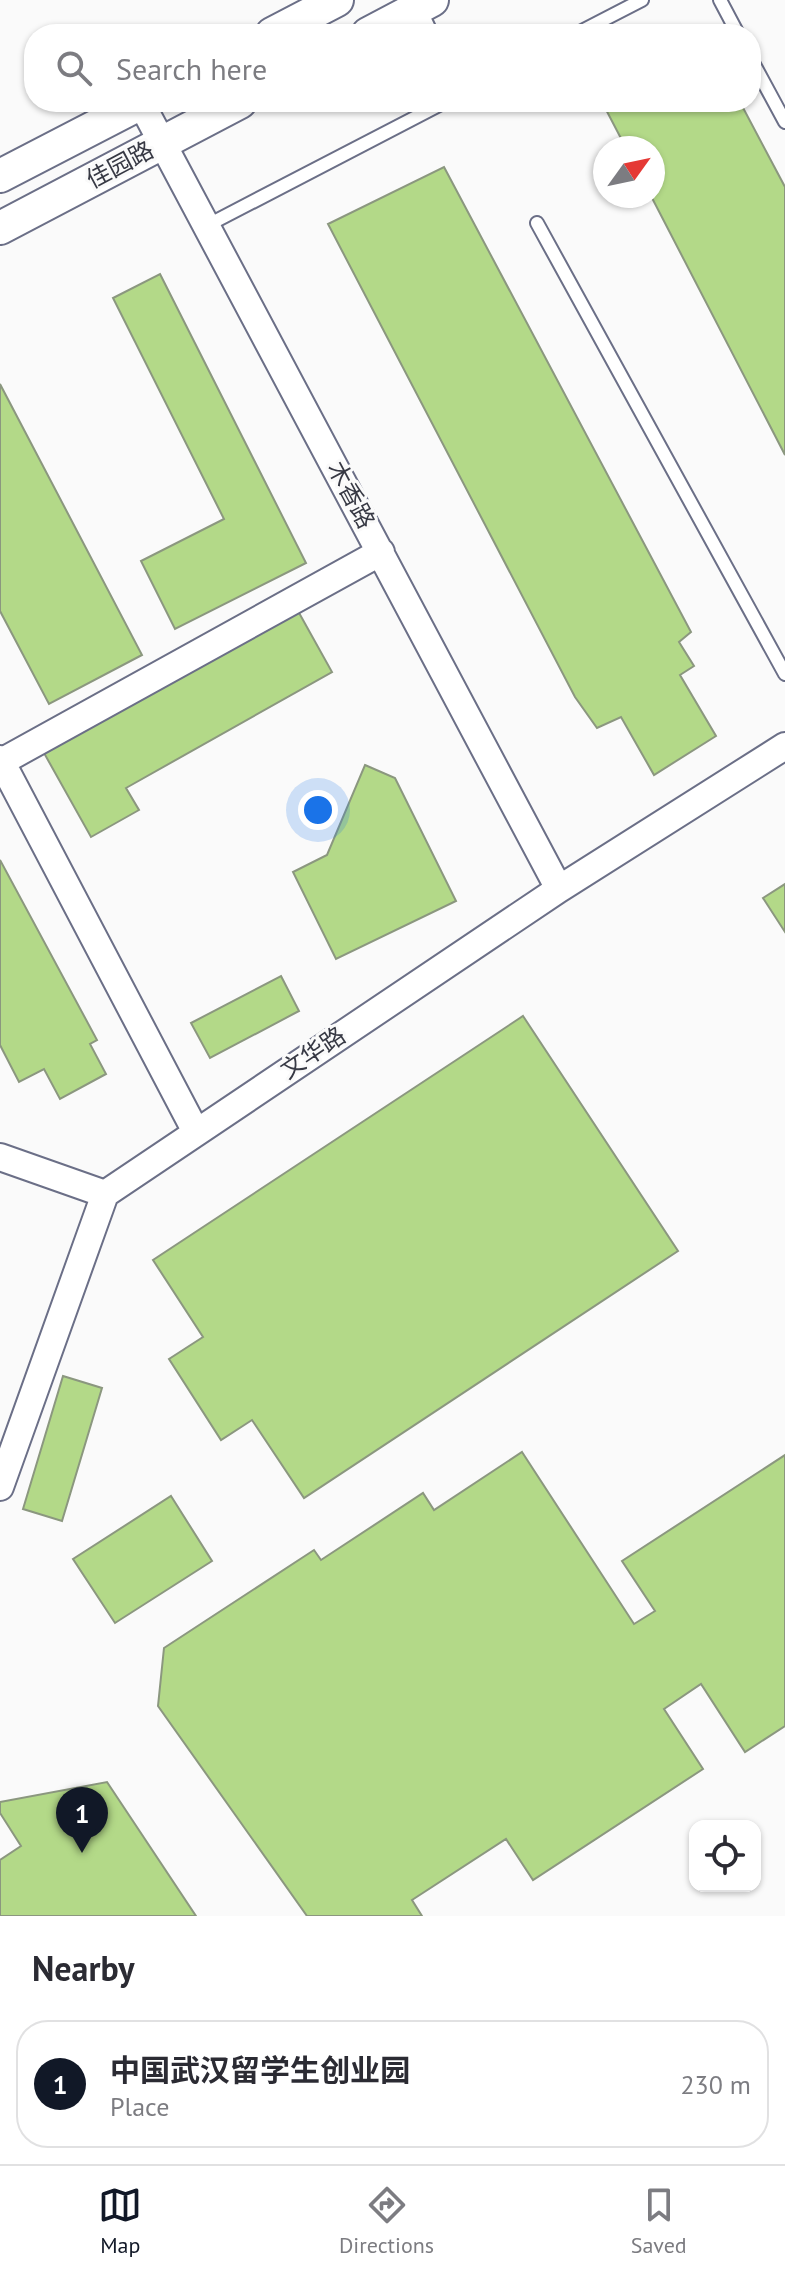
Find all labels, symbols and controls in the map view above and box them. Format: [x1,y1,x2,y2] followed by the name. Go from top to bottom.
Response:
[24,24,761,112] search box
[52,46,96,90] icon: search
[116,49,267,88] text: Search here
[81,134,159,195] street label: 佳园路
[593,136,665,208] north arrow
[321,456,382,534] street label: 木香路
[298,790,338,830] your location
[274,1020,351,1086] street label: 文华路
[56,1787,108,1853] pin: 1
[689,1820,761,1892] map controls
[689,1820,761,1892] button: locate
[32,1946,134,1990] text: Nearby
[110,2050,410,2089] text: 中国武汉留学生创业园
[53,2068,67,2101] text: 1
[680,2068,751,2101] text: 230 m
[110,2090,169,2123] text: Place
[98,2183,142,2259] tab: Map
[339,2183,434,2259] tab: Directions
[631,2183,687,2259] tab: Saved

